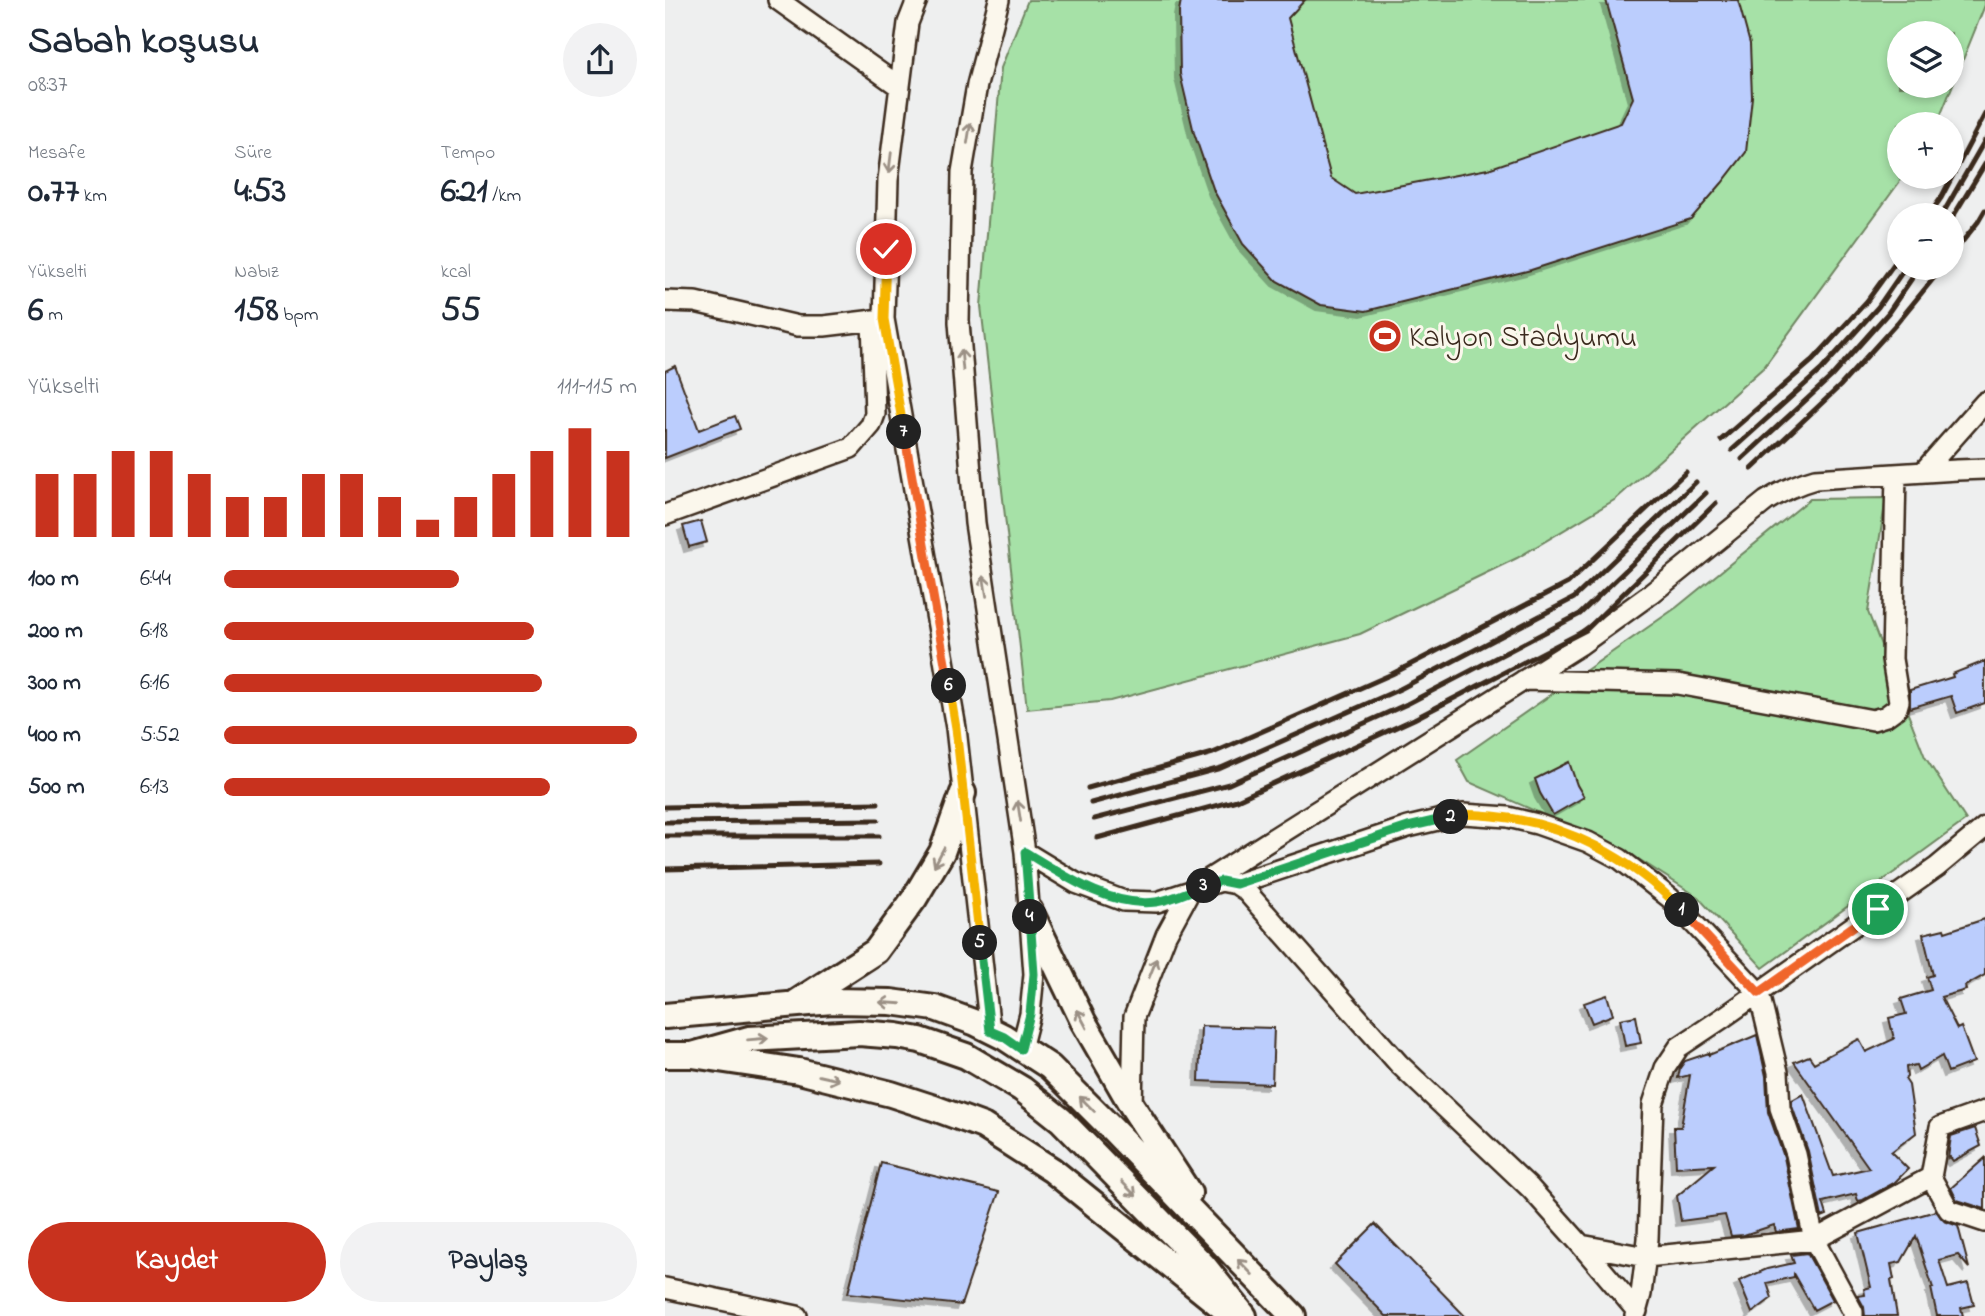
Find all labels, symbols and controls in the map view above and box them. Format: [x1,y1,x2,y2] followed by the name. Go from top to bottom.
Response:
[28,15,259,71] text: Sabah koşusu
[1887,21,1964,280] map controls
[1887,21,1964,98] button: layers
[563,23,637,97] button: share
[28,69,68,102] text: 08:37
[1887,112,1964,189] button: +
[963,122,976,145] one-way arrow
[28,140,85,167] text: Mesafe
[234,140,272,167] text: Süre
[441,140,495,167] text: Tempo
[883,151,896,174] one-way arrow
[28,167,79,218] text: 0.77
[234,167,286,218] text: 4:53
[441,167,488,218] text: 6:21
[79,183,107,210] text: km
[488,183,521,210] text: /km
[1887,203,1964,280] button: −
[856,219,916,279] pin
[867,230,905,268] icon: check
[28,259,87,286] text: Yükselti
[234,259,279,286] text: Nabız
[441,259,471,286] text: kcal
[28,286,43,337] text: 6
[234,286,279,337] text: 158
[441,286,481,337] text: 55
[43,302,63,329] text: m
[279,302,318,329] text: bpm
[1366,317,1404,355] sports icon: Kalyon Stadyumu
[1409,317,1637,361] place label: Kalyon Stadyumu
[955,349,968,372] one-way arrow
[28,371,99,404] text: Yükselti
[557,371,637,404] text: 111–115 m
[887,414,921,450] pin: 7
[900,418,907,445] text: 7
[28,563,79,596] text: 100 m
[140,563,171,596] text: 6:44
[978,575,991,598] one-way arrow
[28,615,83,648] text: 200 m
[140,615,168,648] text: 6:18
[28,667,81,700] text: 300 m
[140,667,170,700] text: 6:16
[931,668,967,704] pin: 6
[944,672,953,699] text: 6
[28,719,81,752] text: 400 m
[140,719,180,752] text: 5:52
[28,771,85,804] text: 500 m
[140,771,169,804] text: 6:13
[1012,800,1025,823] one-way arrow
[1433,800,1469,834] pin: 2
[1446,803,1455,830] text: 2
[932,846,946,866] one-way arrow
[1187,868,1221,903] pin: 3
[1200,872,1207,899] text: 3
[1848,879,1908,939] pin
[1859,890,1897,928] icon: arrive
[1665,892,1699,928] pin: 1
[1678,896,1685,923] text: 1
[1013,900,1047,934] pin: 4
[1026,903,1033,930] text: 4
[963,926,997,960] pin: 5
[974,929,985,956] text: 5
[1148,957,1161,979] one-way arrow
[879,996,902,1009] one-way arrow
[1075,1009,1089,1030] one-way arrow
[746,1032,769,1045] one-way arrow
[817,1072,840,1085] one-way arrow
[1079,1095,1096,1112] one-way arrow
[1121,1180,1138,1197] one-way arrow
[28,1222,326,1302] button: Kaydet
[340,1222,637,1302] button: Paylaş
[1237,1259,1254,1276] one-way arrow

